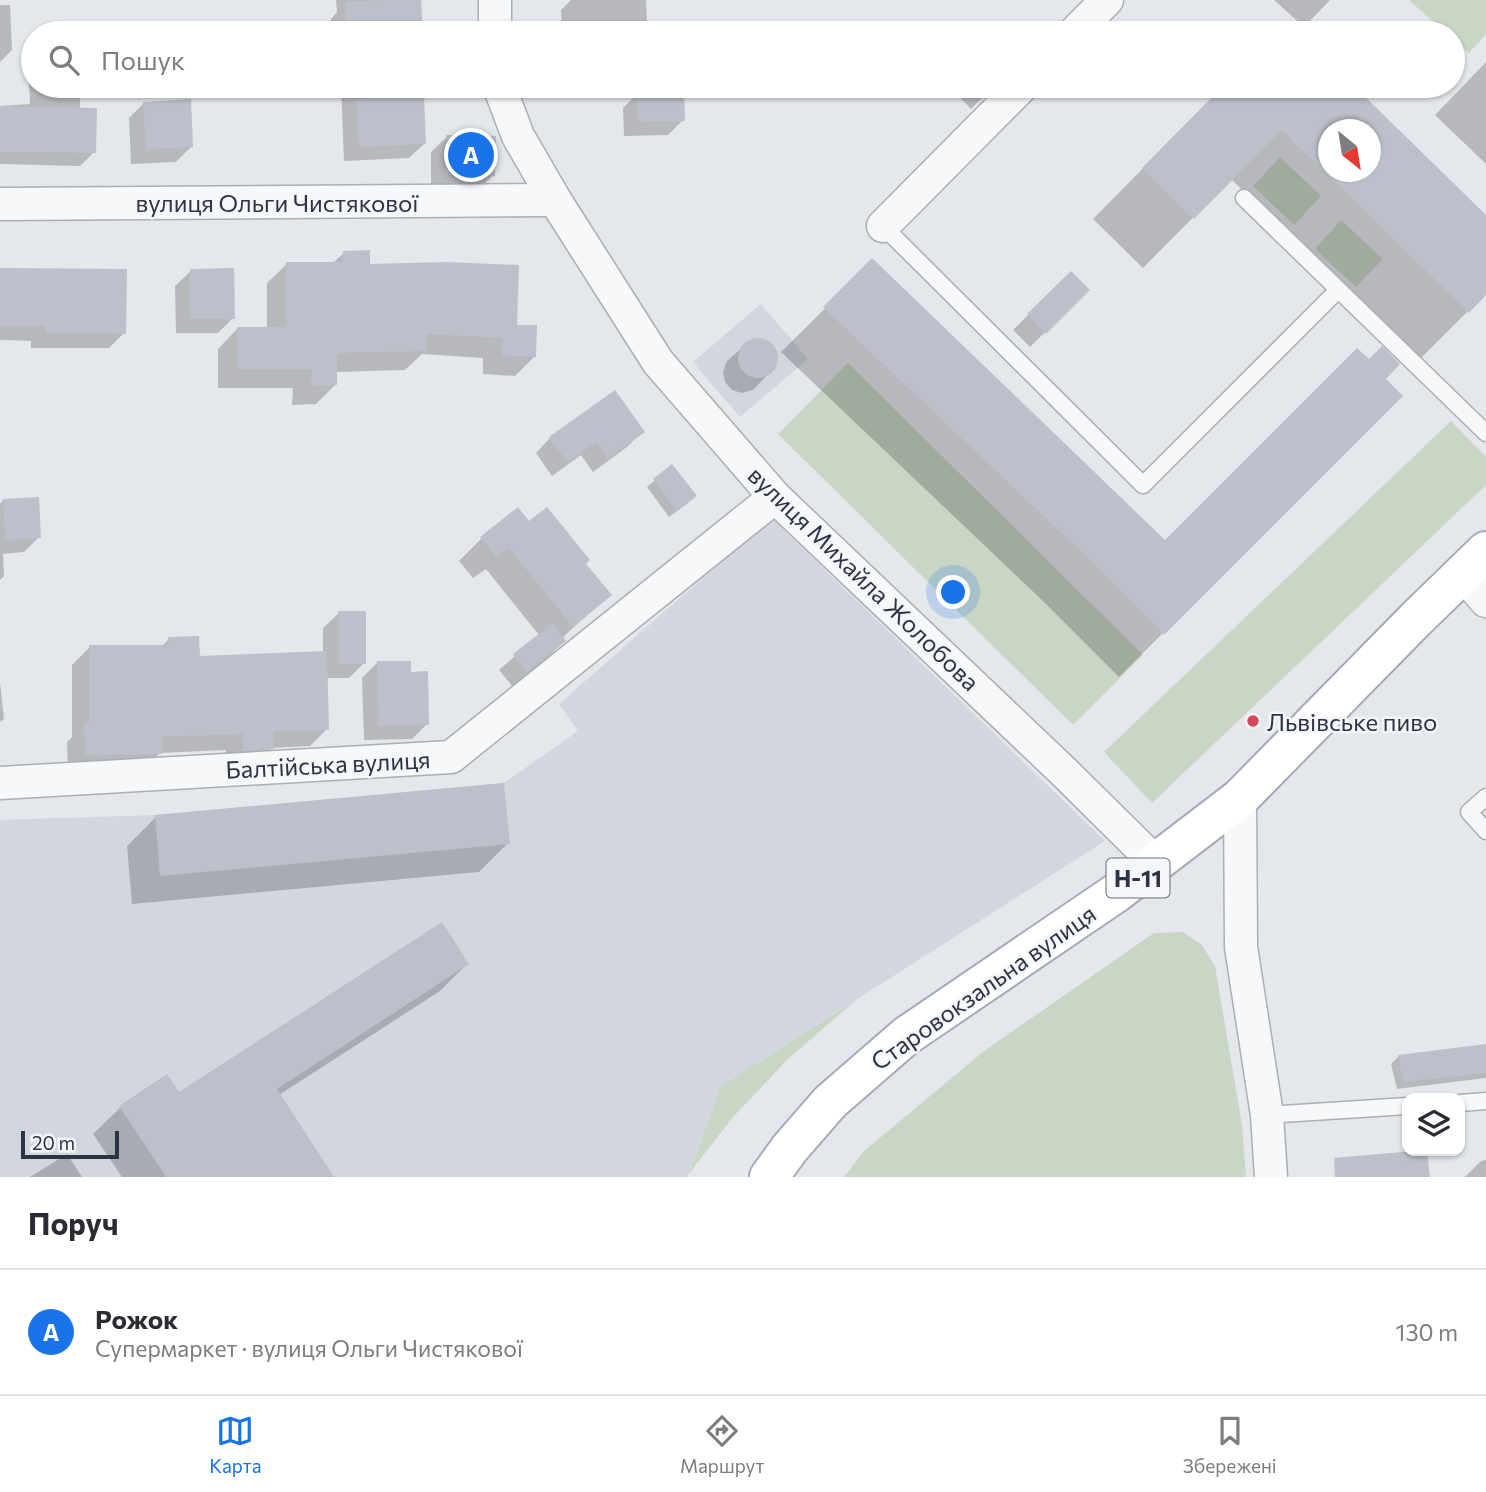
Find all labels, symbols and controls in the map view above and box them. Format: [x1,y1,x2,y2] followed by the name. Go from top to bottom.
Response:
[21,21,1465,98] search box
[45,41,83,79] icon: search
[101,44,185,75] text: Пошук
[1318,119,1381,182] north arrow
[448,129,494,181] pin: A
[135,188,419,217] street label: вулиця Ольги Чистякової
[742,460,986,696] street label: вулиця Михайла Жолобова
[936,575,970,609] your location
[1267,707,1437,736] place label: Львівське пиво
[1245,713,1261,729] marker: Львівське пиво
[225,744,431,784] street label: Балтійська вулиця
[1106,858,1170,898] road number: Н-11
[865,898,1101,1076] street label: Старовокзальна вулиця
[1402,1093,1465,1156] map controls
[1402,1093,1465,1156] button: layers
[21,1128,119,1160] scale bar
[32,1131,75,1154] text: 20 m
[28,1204,119,1241] text: Поруч
[95,1303,178,1334] text: Рожок
[43,1318,59,1346] text: A
[1396,1318,1458,1346] text: 130 m
[95,1334,523,1362] text: Супермаркет · вулиця Ольги Чистякової
[209,1412,262,1477] tab: Карта
[680,1412,764,1477] tab: Маршрут
[1183,1412,1277,1477] tab: Збережені

